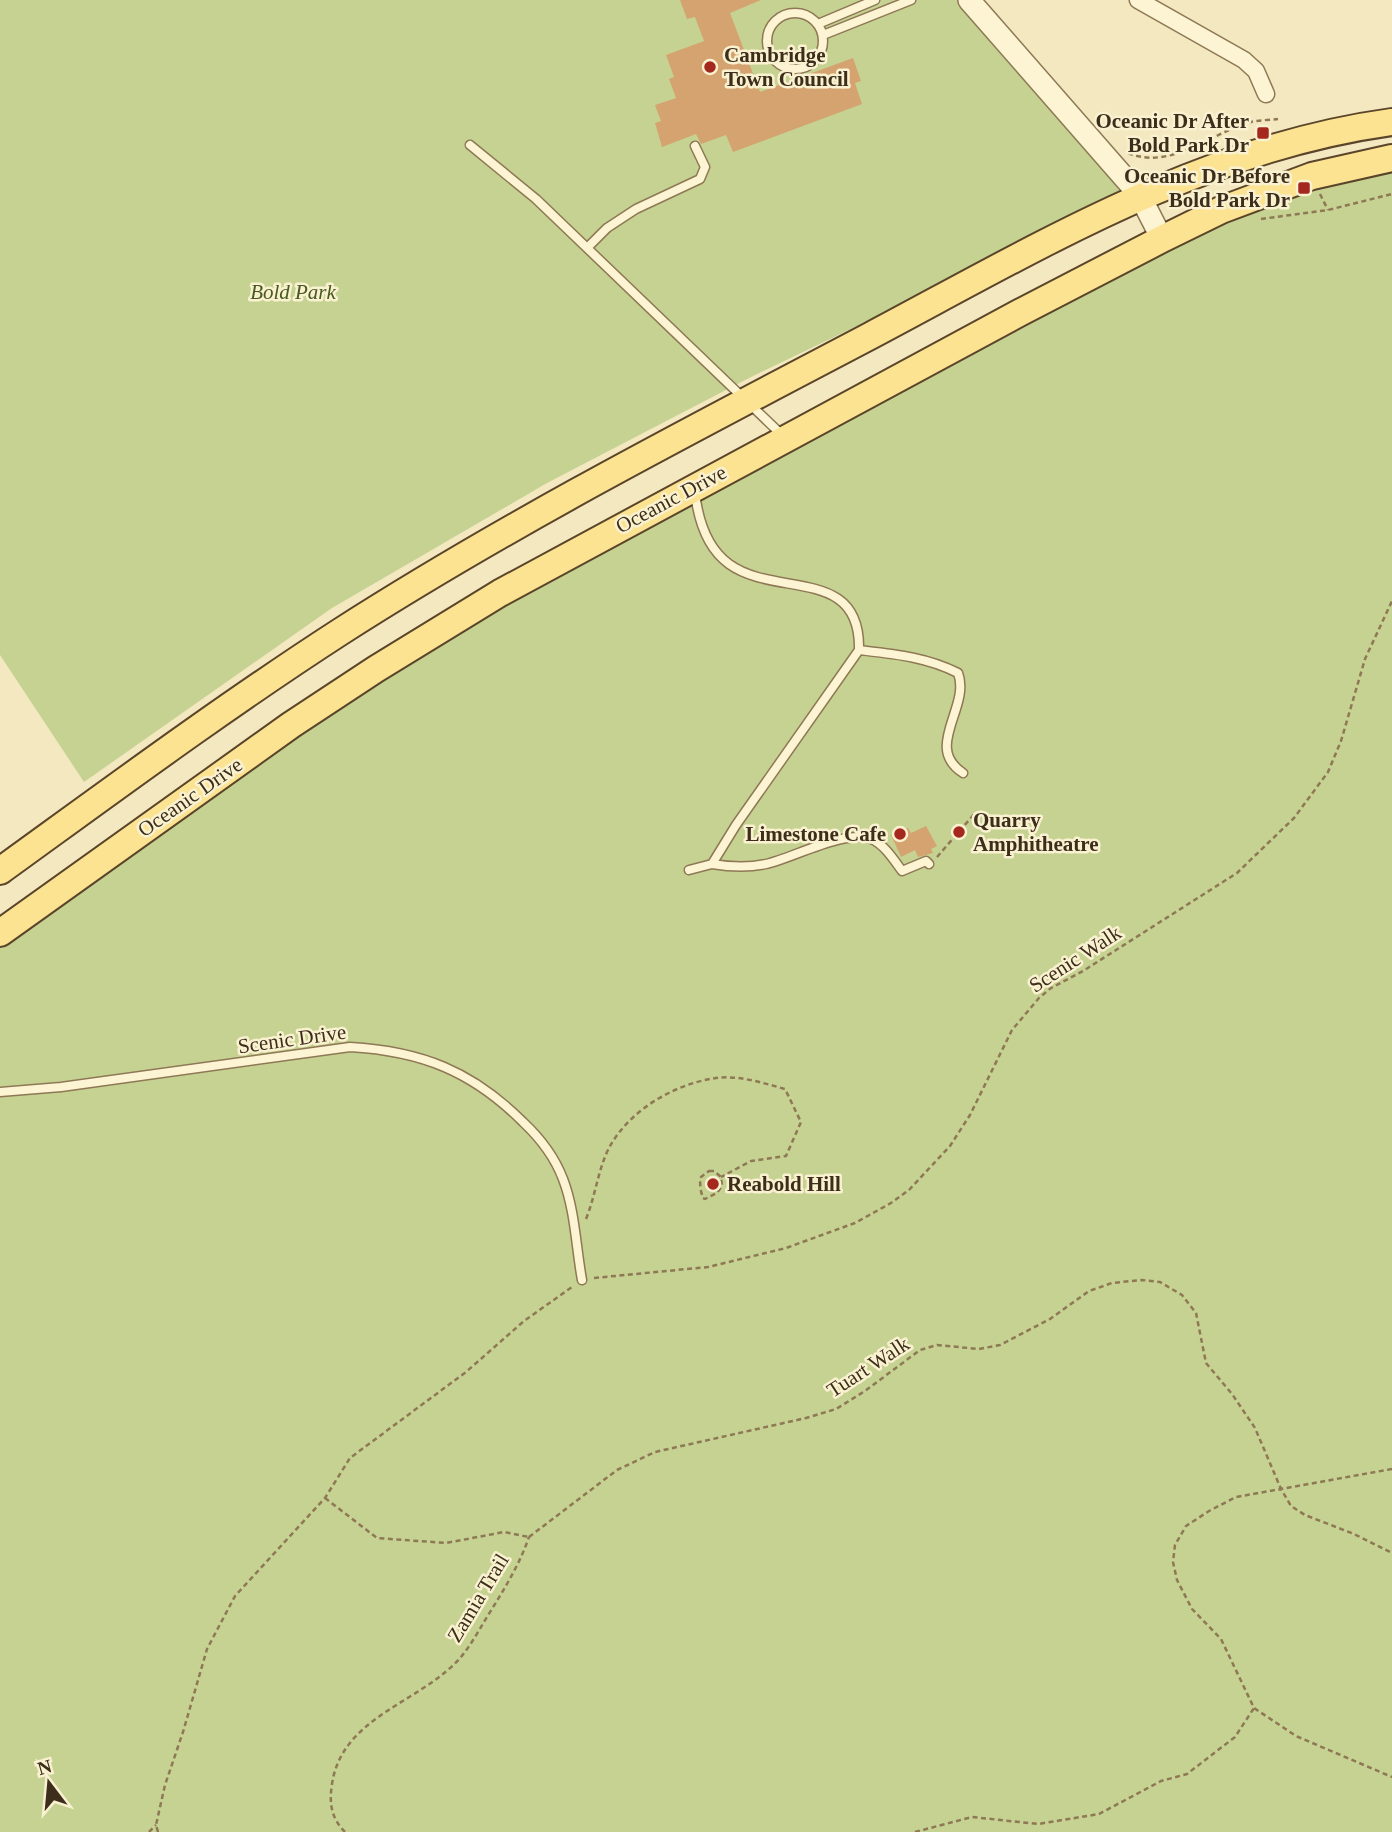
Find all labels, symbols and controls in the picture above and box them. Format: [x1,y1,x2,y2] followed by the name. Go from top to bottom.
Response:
[724,43,849,91] place label: Cambridge Town Council
[702,59,718,75] marker: Cambridge Town Council
[1095,109,1249,157] place label: Oceanic Dr After Bold Park Dr
[1255,125,1271,141] marker: Oceanic Dr After Bold Park Dr
[1124,164,1290,212] place label: Oceanic Dr Before Bold Park Dr
[1296,180,1312,196] marker: Oceanic Dr Before Bold Park Dr
[250,280,337,304] park label: Bold Park
[612,460,730,538] street label: Oceanic Drive
[133,752,247,842] street label: Oceanic Drive
[973,808,1099,856] place label: Quarry Amphitheatre
[745,822,886,846] place label: Limestone Cafe
[951,824,967,840] marker: Quarry Amphitheatre
[892,826,908,842] marker: Limestone Cafe
[1025,920,1126,998] street label: Scenic Walk
[236,1020,348,1058] street label: Scenic Drive
[727,1172,841,1196] place label: Reabold Hill
[705,1176,721,1192] marker: Reabold Hill
[822,1331,914,1403] street label: Tuart Walk
[442,1549,514,1646] street label: Zamia Trail
[14,1748,84,1818] north arrow
[35,1755,54,1779] text: N

